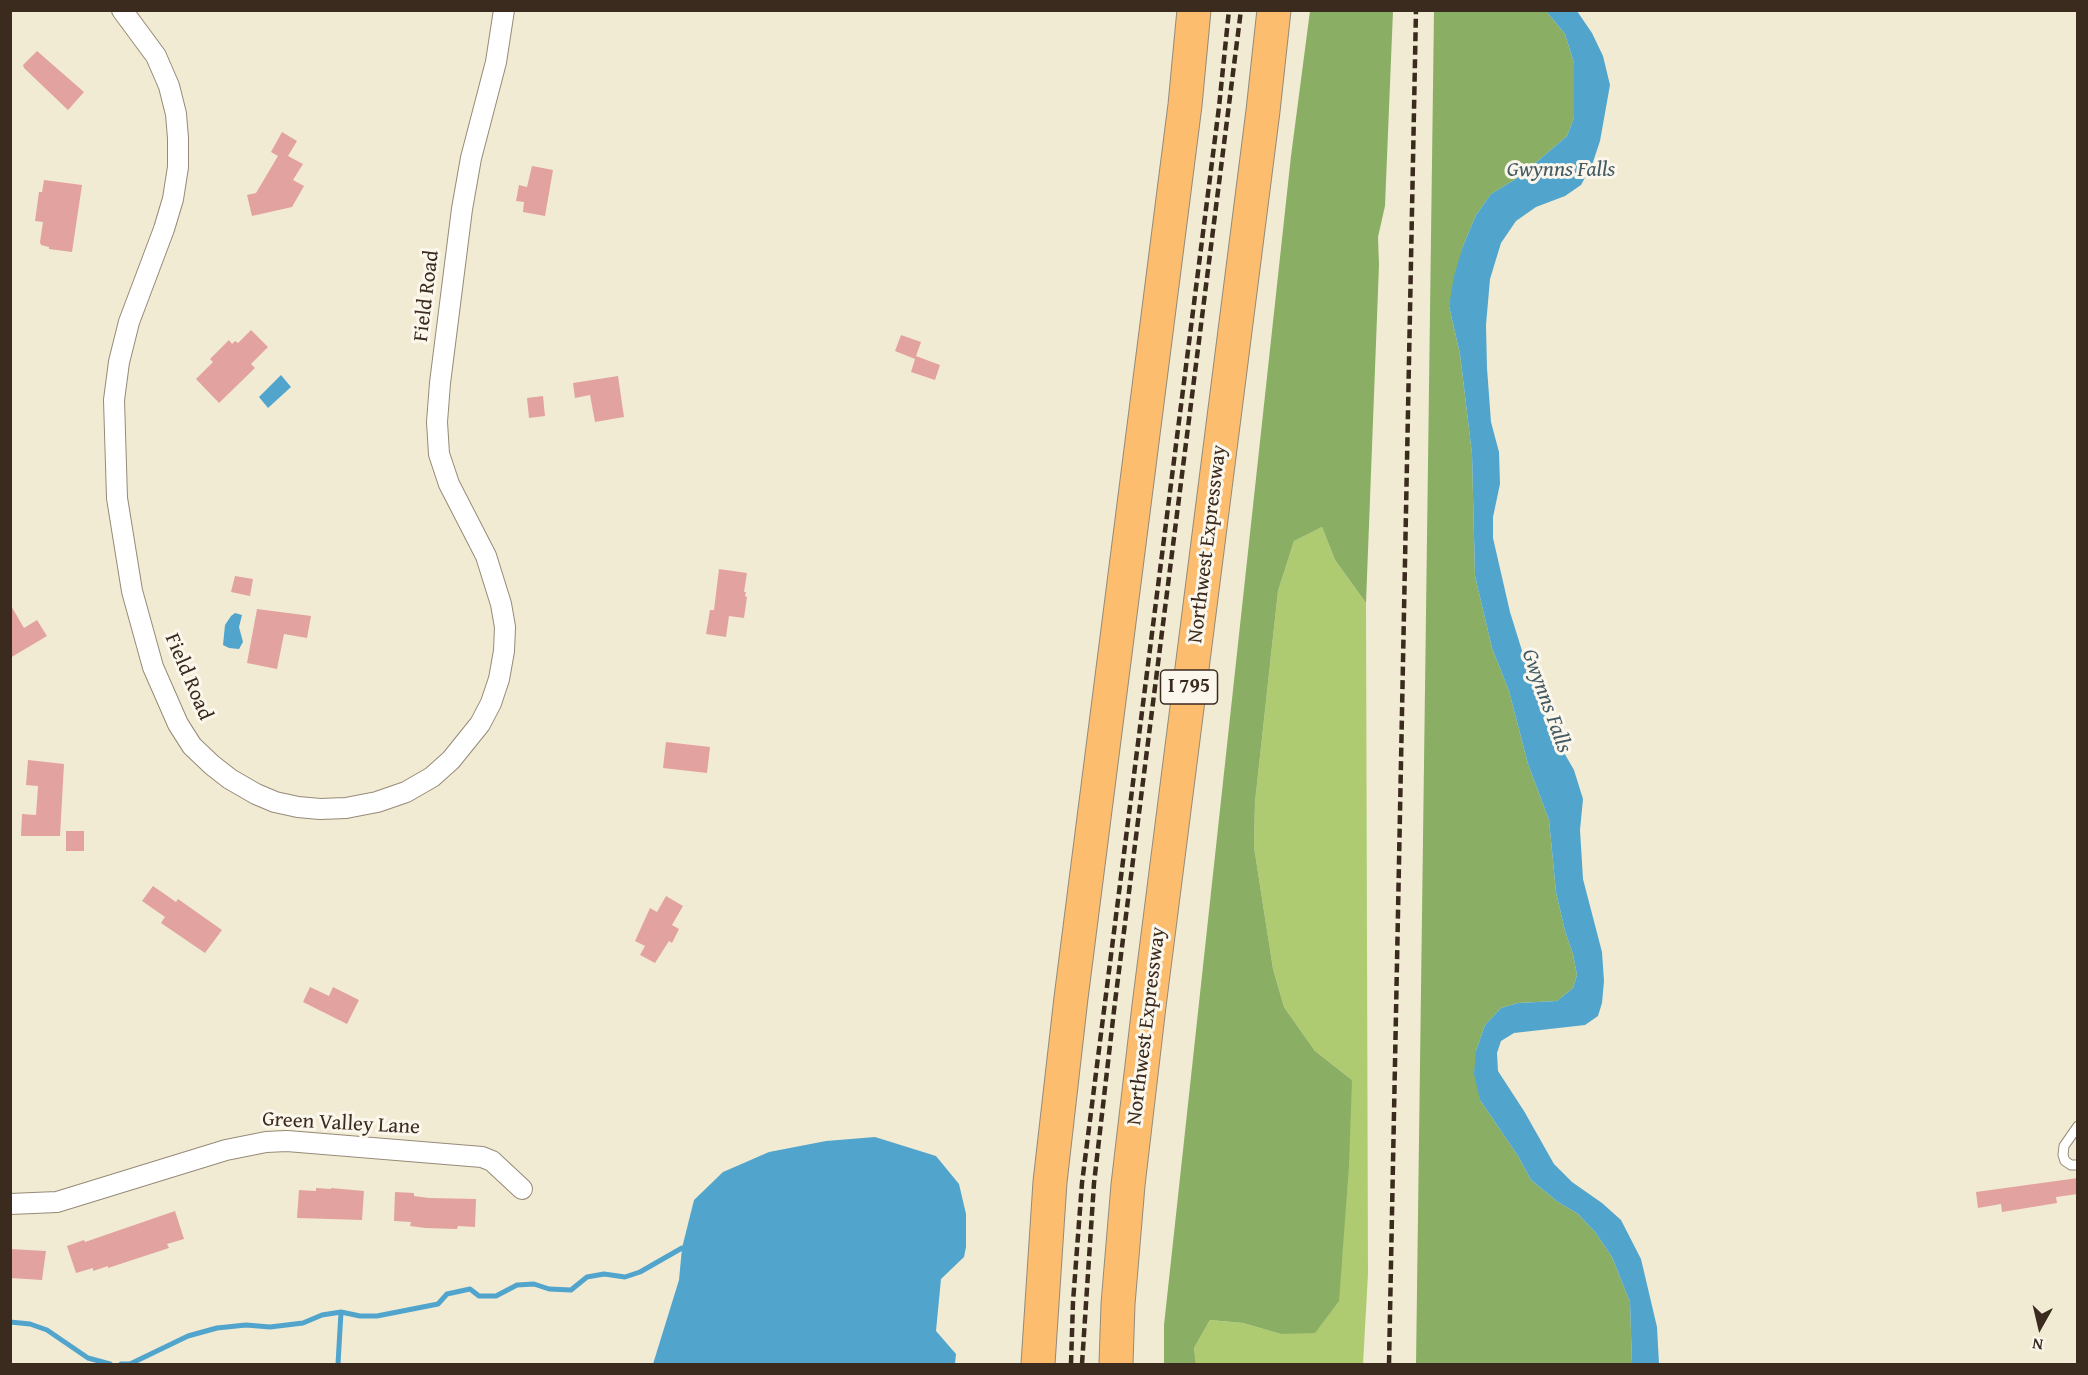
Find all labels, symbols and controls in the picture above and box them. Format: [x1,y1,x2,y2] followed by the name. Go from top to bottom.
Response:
[1507,157,1615,183] water label: Gwynns Falls
[409,249,445,343] street label: Field Road
[1183,443,1233,645] street label: Northwest Expressway
[158,630,218,724] street label: Field Road
[1515,646,1577,756] water label: Gwynns Falls
[1160,670,1218,704] road number: I 795
[1122,925,1172,1127] street label: Northwest Expressway
[262,1107,420,1141] street label: Green Valley Lane
[2010,1297,2070,1357] north arrow
[2031,1332,2044,1357] text: N

